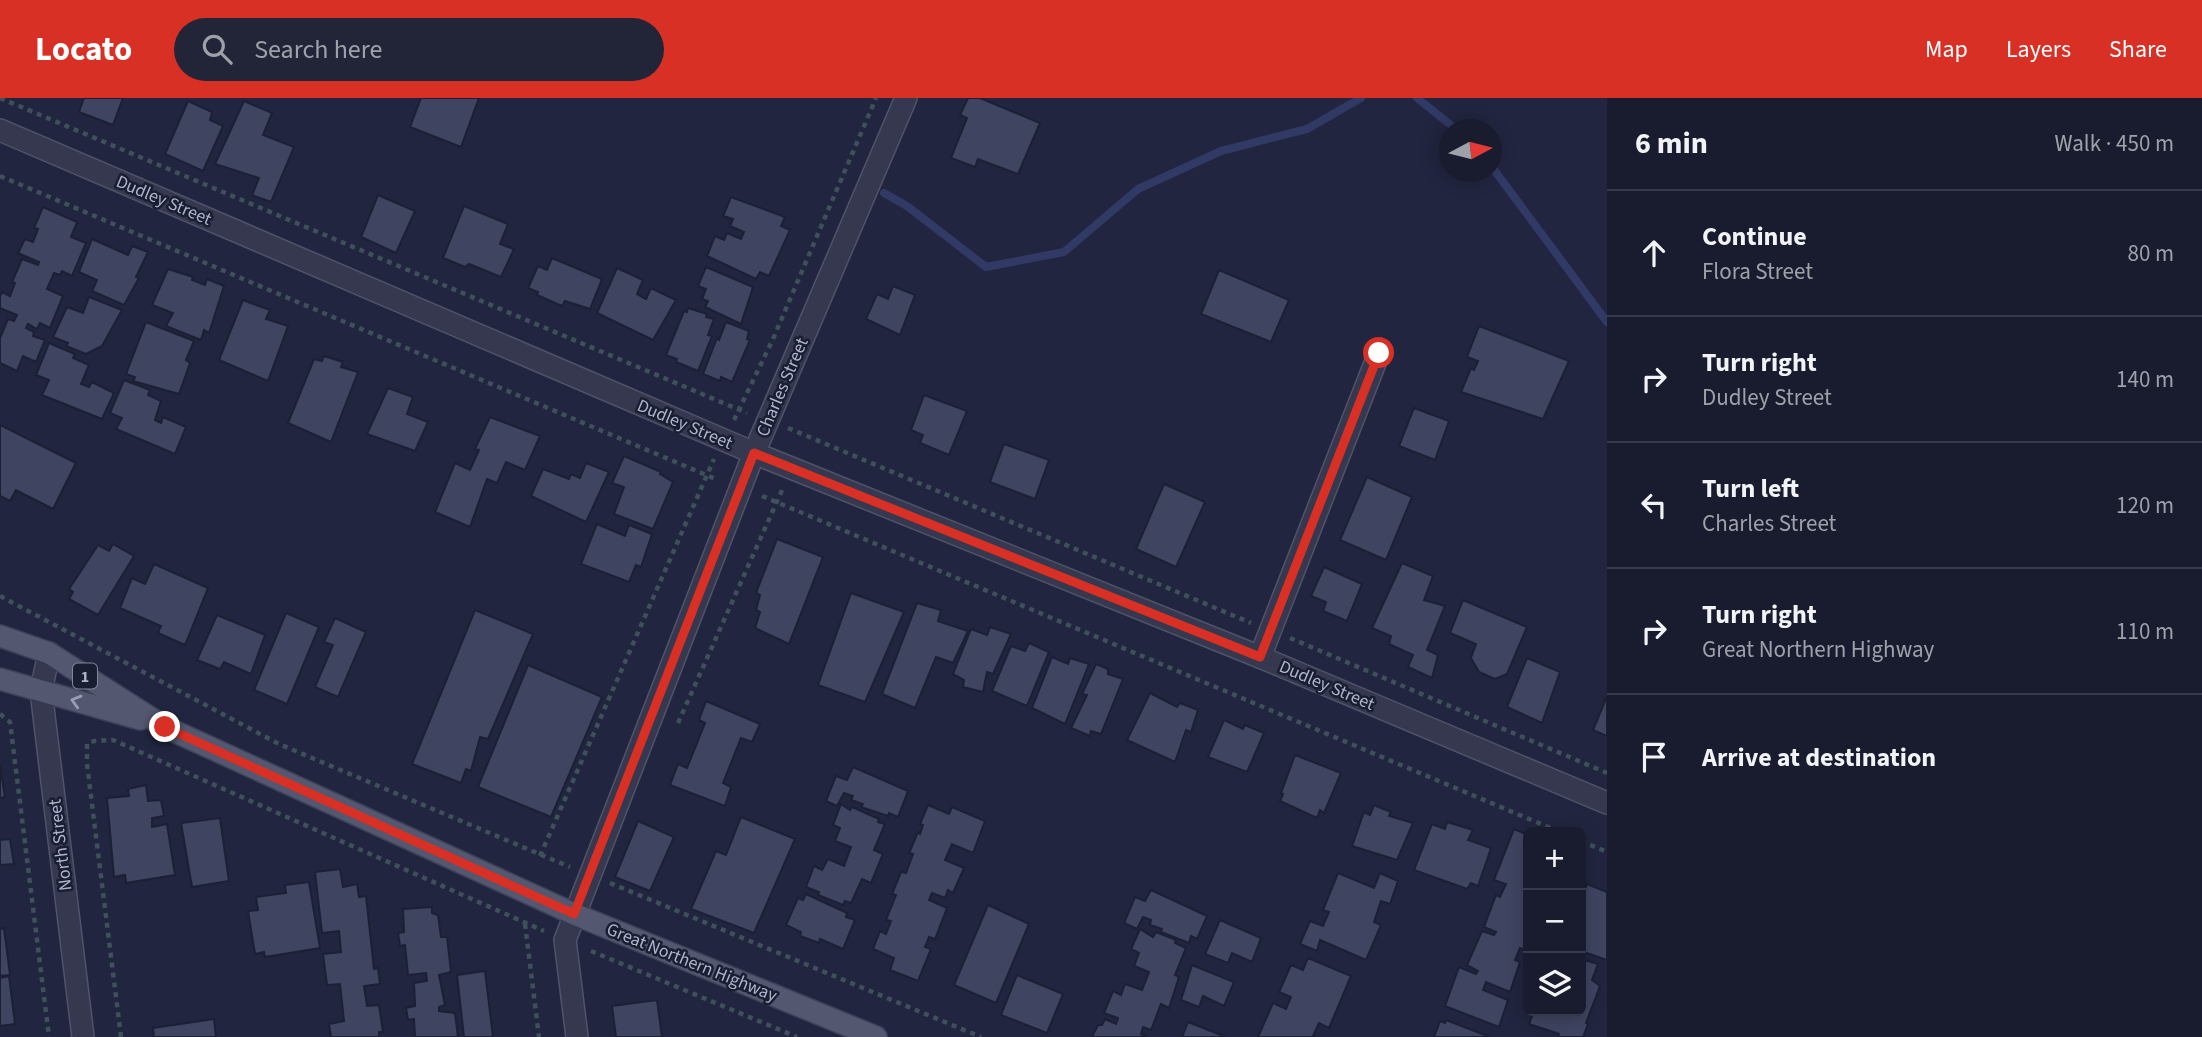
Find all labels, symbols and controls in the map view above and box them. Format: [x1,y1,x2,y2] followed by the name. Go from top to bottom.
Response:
[174,18,664,81] search box
[35,26,132,73] text: Locato
[198,30,236,68] icon: search
[254,31,382,68] text: Search here
[1925,32,1968,67] text: Map
[2006,32,2071,67] text: Layers
[2109,32,2167,67] text: Share
[1439,119,1502,182] north arrow
[1635,122,1708,165] text: 6 min
[2055,127,2174,160] text: Walk · 450 m
[112,169,215,232] street label: Dudley Street
[1702,218,1807,255] text: Continue
[1635,234,1673,272] icon: ahead
[2127,237,2174,270] text: 80 m
[1702,255,1813,288] text: Flora Street
[750,334,815,440] street label: Charles Street
[1363,337,1394,368] route start
[1702,344,1817,381] text: Turn right
[1635,360,1673,398] icon: right
[2116,363,2174,396] text: 140 m
[1702,381,1832,414] text: Dudley Street
[633,393,736,456] street label: Dudley Street
[1702,470,1799,507] text: Turn left
[1635,486,1673,524] icon: left
[2116,489,2174,522] text: 120 m
[1702,507,1836,540] text: Charles Street
[1702,596,1817,633] text: Turn right
[1635,612,1673,650] icon: right
[2116,615,2174,648] text: 110 m
[1702,633,1934,666] text: Great Northern Highway
[1275,654,1378,717] street label: Dudley Street
[73,664,97,688] road number: 1
[71,694,83,709] one-way arrow
[149,711,180,742] route end
[1635,738,1673,776] icon: arrive
[1702,739,1936,776] text: Arrive at destination
[42,798,79,892] street label: North Street
[1523,827,1586,1016] map controls
[1523,827,1586,890] button: +
[1523,890,1586,953] button: −
[603,917,781,1008] street label: Great Northern Highway
[1523,953,1586,1016] button: layers

